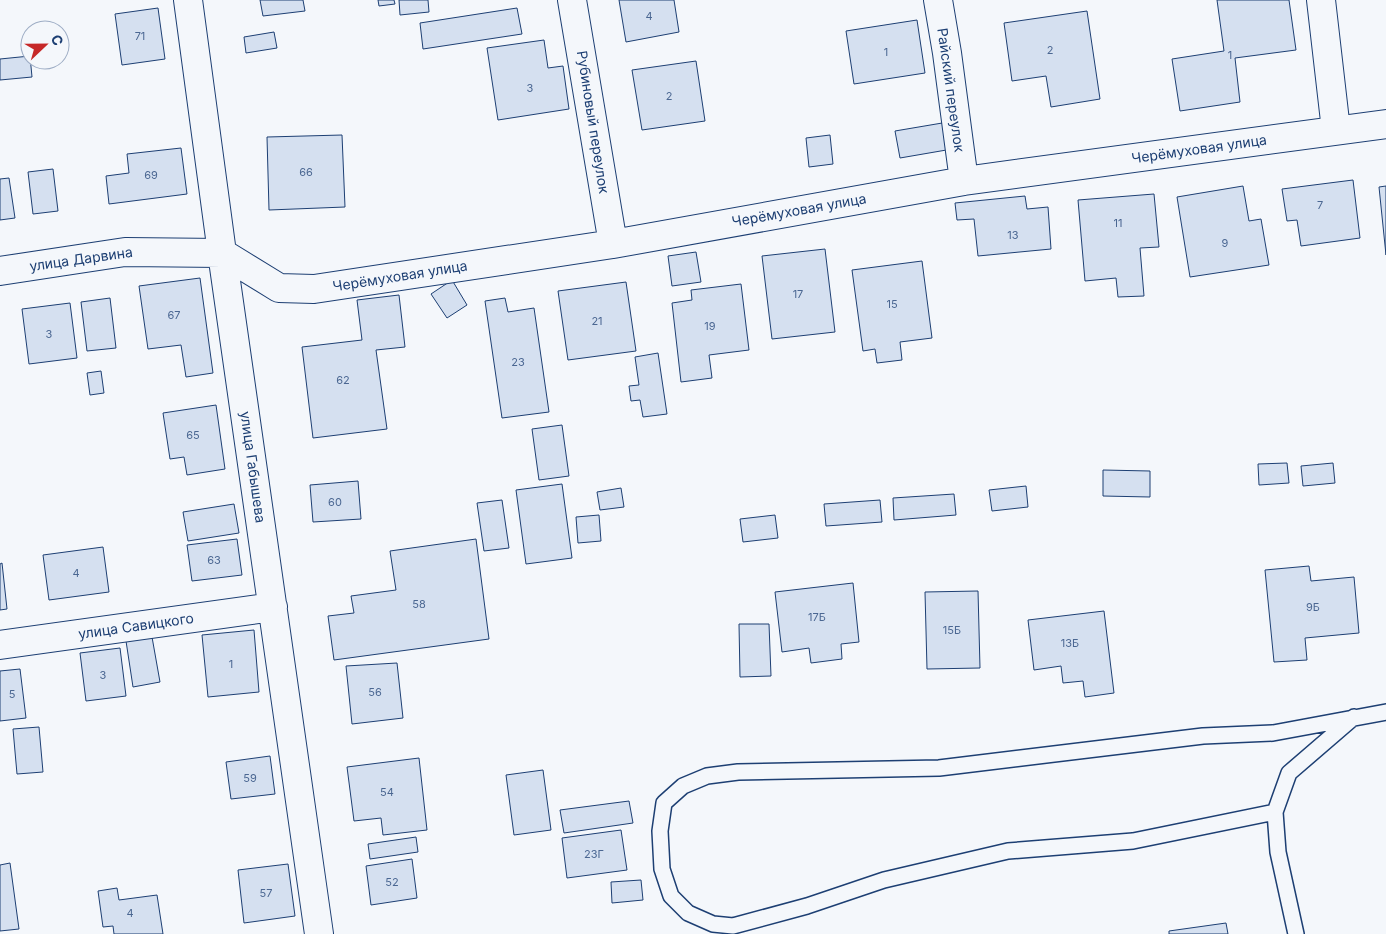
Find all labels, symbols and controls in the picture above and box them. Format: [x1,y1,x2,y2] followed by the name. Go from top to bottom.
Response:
[645,9,653,23] house number: 4
[20,20,70,70] north arrow
[934,27,969,154] street label: Райский переулок
[135,29,145,43] house number: 71
[48,32,67,48] text: С
[1047,43,1053,57] house number: 2
[884,45,888,59] house number: 1
[1228,48,1232,62] house number: 1
[574,49,613,195] street label: Рубиновый переулок
[527,81,534,95] house number: 3
[666,89,672,103] house number: 2
[1130,131,1268,166] street label: Черёмуховая улица
[299,165,313,179] house number: 66
[144,168,158,182] house number: 69
[730,189,868,230] street label: Черёмуховая улица
[1317,198,1323,212] house number: 7
[1114,216,1122,230] house number: 11
[1007,228,1019,242] house number: 13
[1222,236,1229,250] house number: 9
[28,243,134,274] street label: улица Дарвина
[331,256,469,295] street label: Черёмуховая улица
[793,287,803,301] house number: 17
[886,297,898,311] house number: 15
[167,308,181,322] house number: 67
[591,314,603,328] house number: 21
[704,319,716,333] house number: 19
[46,327,53,341] house number: 3
[511,355,525,369] house number: 23
[336,373,350,387] house number: 62
[237,410,270,524] street label: улица Габышева
[186,428,200,442] house number: 65
[328,495,342,509] house number: 60
[207,553,221,567] house number: 63
[72,566,80,580] house number: 4
[412,597,426,611] house number: 58
[1306,600,1320,614] house number: 9Б
[77,609,195,642] street label: улица Савицкого
[808,610,826,624] house number: 17Б
[943,623,961,637] house number: 15Б
[1061,636,1079,650] house number: 13Б
[229,657,233,671] house number: 1
[100,668,107,682] house number: 3
[368,685,382,699] house number: 56
[9,687,16,701] house number: 5
[243,771,257,785] house number: 59
[380,785,394,799] house number: 54
[584,847,604,861] house number: 23Г
[385,875,399,889] house number: 52
[260,886,272,900] house number: 57
[126,906,134,920] house number: 4

